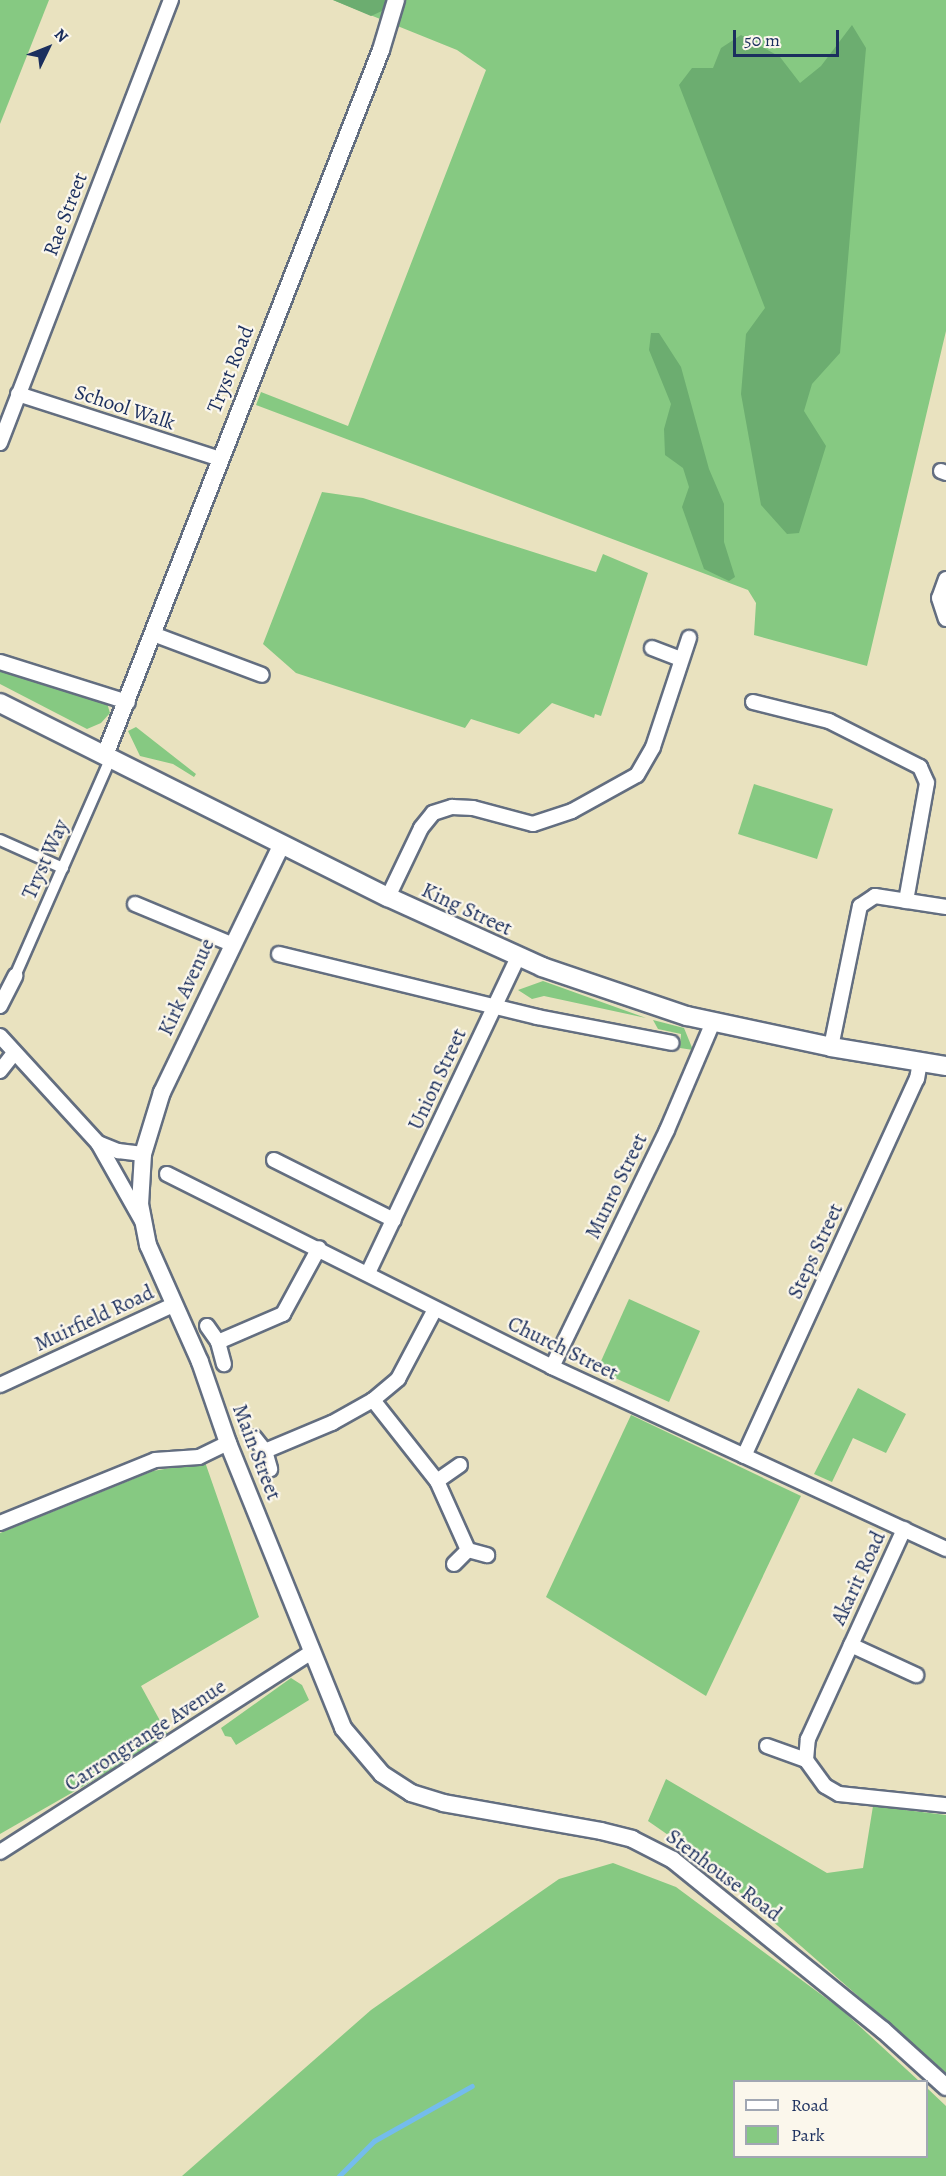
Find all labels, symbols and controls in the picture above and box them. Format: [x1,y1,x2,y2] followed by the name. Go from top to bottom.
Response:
[18,18,78,78] north arrow
[736,18,842,56] scale bar
[49,24,73,47] text: N
[744,28,780,52] text: 50 m
[38,169,92,259] street label: Rae Street
[201,322,259,416] street label: Tryst Road
[72,379,178,435] street label: School Walk
[16,815,74,903] street label: Tryst Way
[418,877,516,941] street label: King Street
[153,934,219,1040] street label: Kirk Avenue
[403,1024,471,1134] street label: Union Street
[580,1129,652,1243] street label: Munro Street
[782,1199,848,1303] street label: Steps Street
[30,1279,158,1357] street label: Muirfield Road
[504,1310,622,1386] street label: Church Street
[227,1401,287,1503] street label: Main Street
[825,1527,891,1629] street label: Akarit Road
[60,1673,230,1797] street label: Carrongrange Avenue
[661,1823,787,1927] street label: Stenhouse Road
[733,2080,928,2158] legend
[791,2093,828,2117] text: Road
[791,2123,825,2147] text: Park

